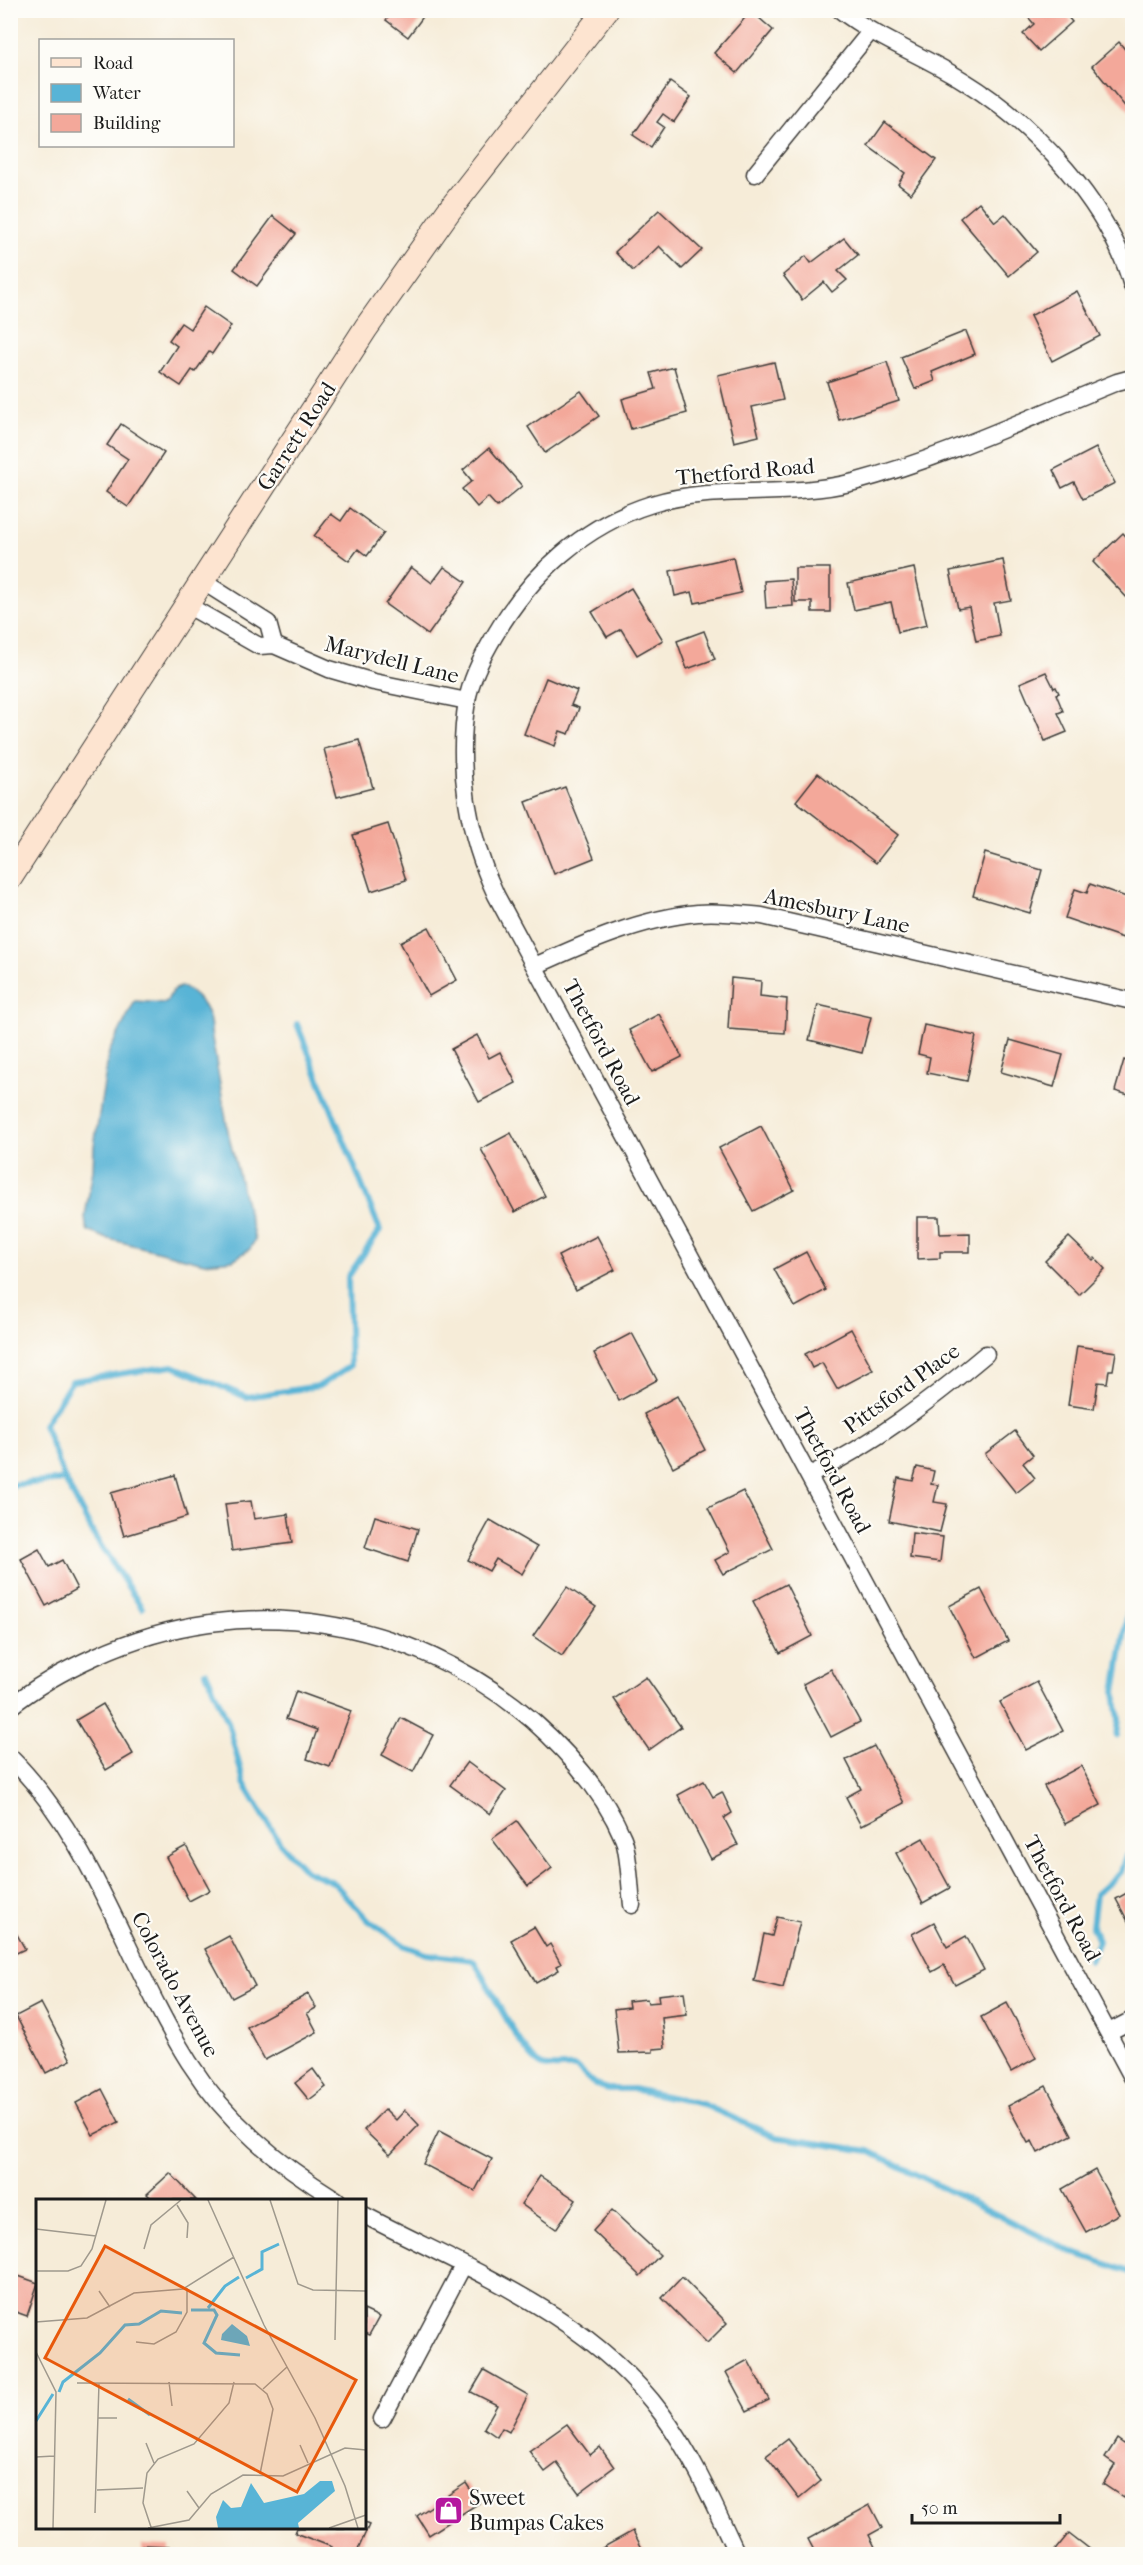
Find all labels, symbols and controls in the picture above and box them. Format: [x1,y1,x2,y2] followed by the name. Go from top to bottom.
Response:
[39,39,234,147] legend
[93,53,133,74] text: Road
[92,83,141,104] text: Water
[93,113,161,134] text: Building
[252,376,342,496] street label: Garrett Road
[675,453,816,491] street label: Thetford Road
[322,631,462,689] street label: Marydell Lane
[761,883,912,939] street label: Amesbury Lane
[557,975,646,1111] street label: Thetford Road
[838,1338,965,1440] street label: Pittsford Place
[788,1403,877,1539] street label: Thetford Road
[1018,1831,1107,1967] street label: Thetford Road
[126,1907,224,2062] street label: Colorado Avenue
[36,2199,366,2529] inset map
[469,2485,604,2536] place label: Sweet Bumpas Cakes
[912,2487,1060,2525] scale bar
[432,2494,464,2526] shop icon: Sweet Bumpas Cakes
[921,2498,958,2519] text: 50 m

